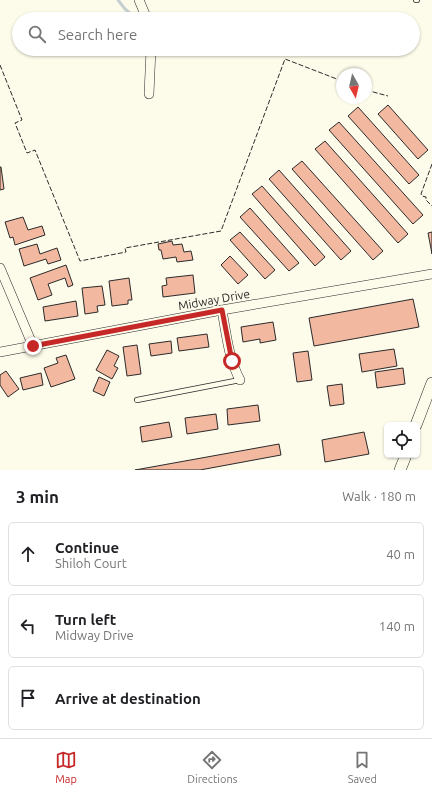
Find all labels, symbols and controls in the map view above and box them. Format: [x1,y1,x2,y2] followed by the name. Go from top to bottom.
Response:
[12,12,420,56] search box
[26,23,48,45] icon: search
[58,26,137,43] text: Search here
[336,68,372,104] north arrow
[177,287,251,312] street label: Midway Drive
[24,337,42,355] route end
[223,352,241,370] route start
[384,422,420,458] map controls
[384,422,420,458] button: locate
[16,487,59,506] text: 3 min
[342,489,416,503] text: Walk · 180 m
[55,539,119,556] text: Continue
[17,543,39,565] icon: ahead
[386,547,415,561] text: 40 m
[55,556,127,570] text: Shiloh Court
[55,611,116,628] text: Turn left
[17,615,39,637] icon: left
[379,619,415,633] text: 140 m
[55,628,134,642] text: Midway Drive
[17,687,39,709] icon: arrive
[55,690,201,707] text: Arrive at destination
[55,749,77,785] tab: Map
[187,749,237,785] tab: Directions
[348,749,377,785] tab: Saved

